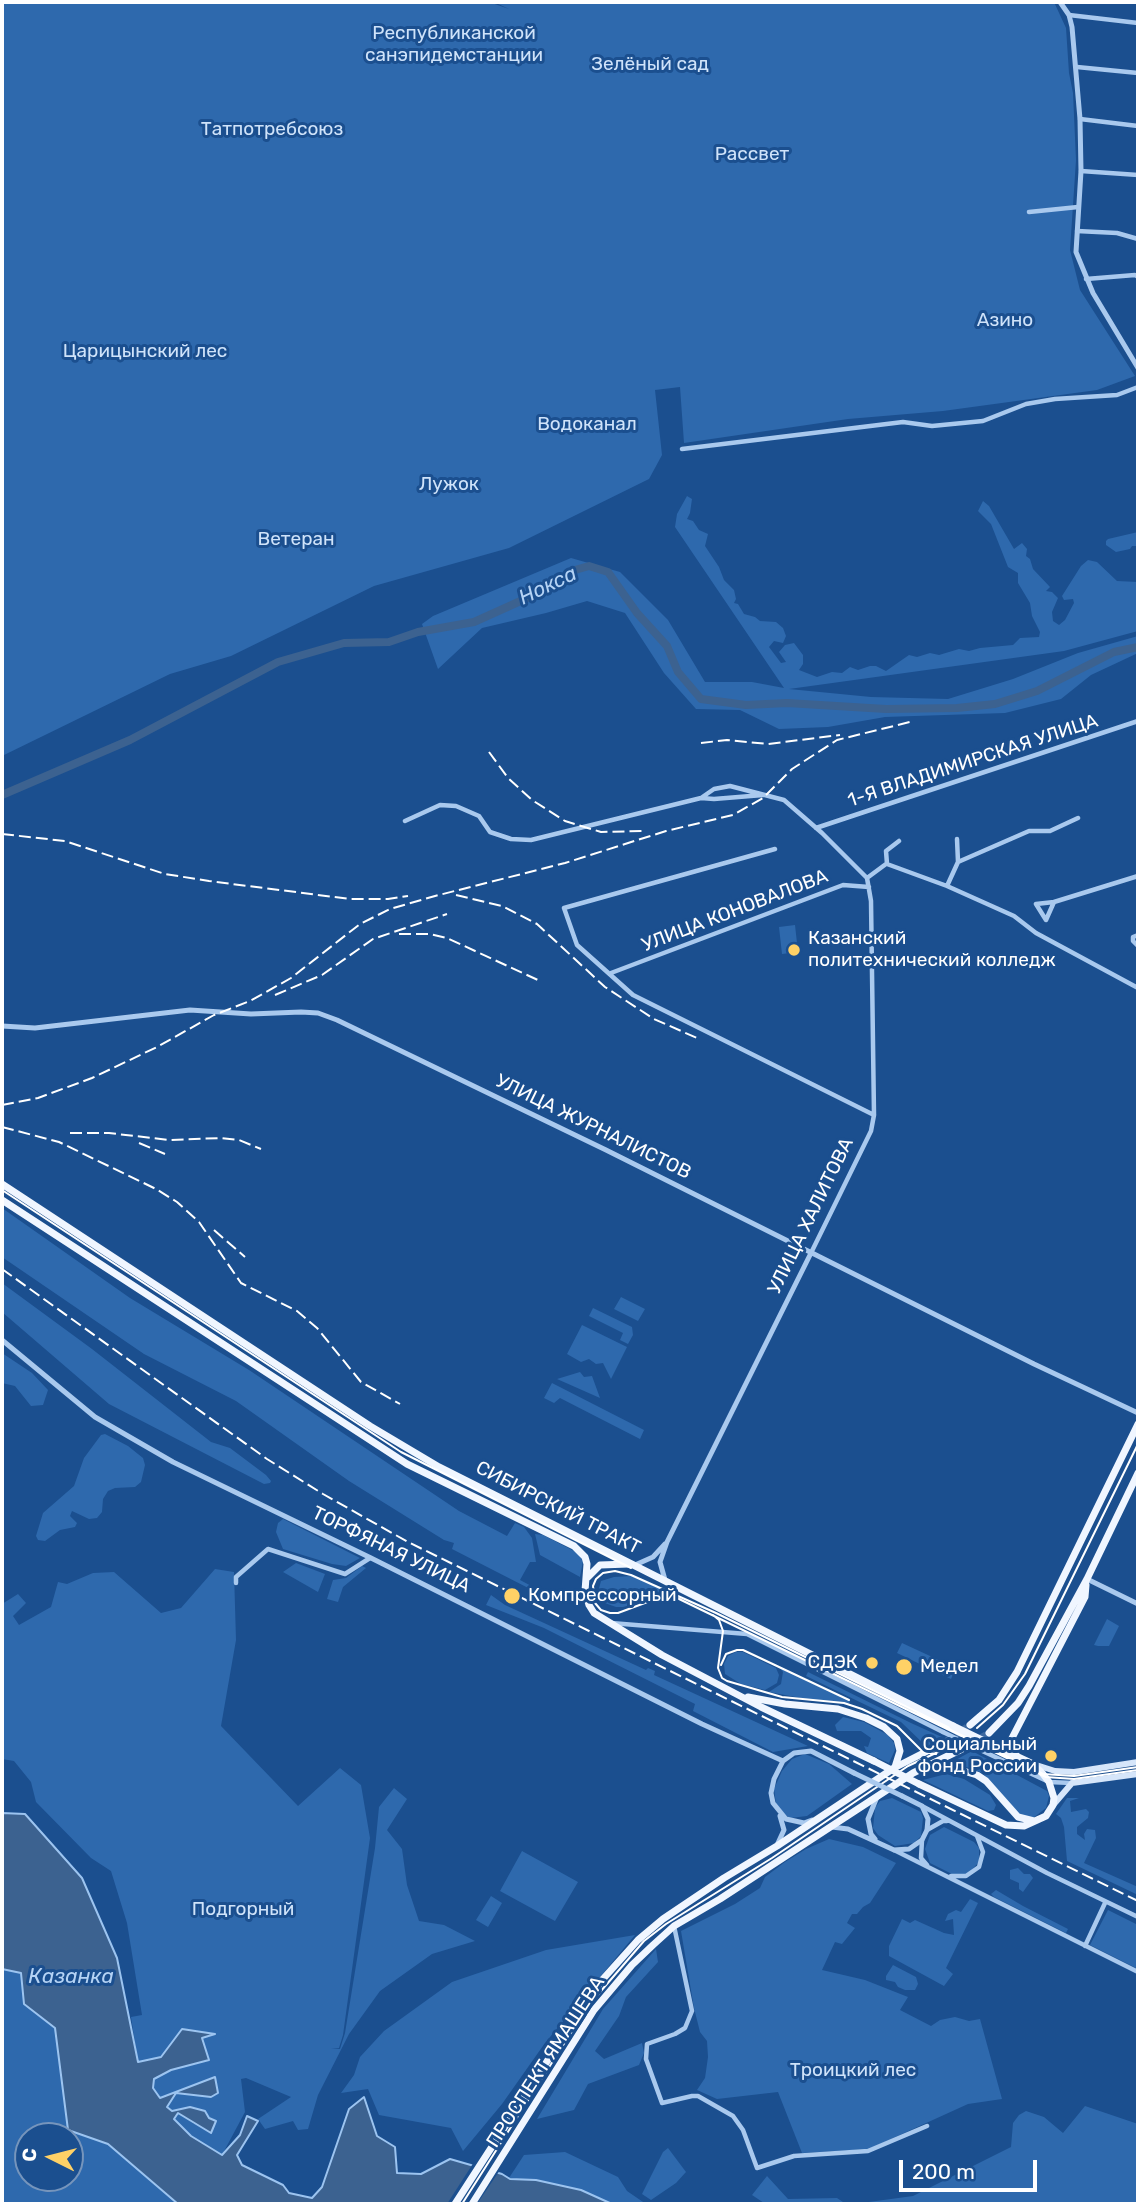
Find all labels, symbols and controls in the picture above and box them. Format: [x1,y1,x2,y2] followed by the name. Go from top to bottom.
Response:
[365,23,543,67] park label: Республиканской санэпидемстанции
[591,54,709,76] park label: Зелёный сад
[201,119,343,141] park label: Татпотребсоюз
[715,144,789,166] park label: Рассвет
[977,310,1033,332] park label: Азино
[63,341,227,363] park label: Царицынский лес
[537,414,637,436] park label: Водоканал
[419,474,479,496] park label: Лужок
[257,529,335,551] park label: Ветеран
[515,561,581,611] water label: Нокса
[845,710,1101,812] street label: 1-Я ВЛАДИМИРСКАЯ УЛИЦА
[639,865,831,957] street label: УЛИЦА КОНОВАЛОВА
[808,928,1056,972] place label: Казанский политехнический колледж
[786,942,802,958] marker: Казанский политехнический колледж
[492,1070,694,1184] street label: УЛИЦА ЖУРНАЛИСТОВ
[763,1134,859,1298] street label: УЛИЦА ХАЛИТОВА
[472,1457,644,1559] street label: СИБИРСКИЙ ТРАКТ
[308,1502,474,1598] street label: ТОРФЯНАЯ УЛИЦА
[528,1585,676,1607] place label: Компрессорный
[502,1586,522,1606] marker: Компрессорный
[808,1652,858,1674] place label: СДЭК
[864,1655,880,1671] marker: СДЭК
[920,1656,979,1678] place label: Медел
[894,1657,914,1677] marker: Медел
[918,1734,1037,1778] place label: Социальный фонд России
[1043,1748,1059,1764] marker: Социальный фонд России
[192,1899,294,1921] park label: Подгорный
[28,1964,114,1990] water label: Казанка
[482,1972,610,2152] street label: ПРОСПЕКТ ЯМАШЕВА
[790,2060,916,2082] park label: Троицкий лес
[14,2122,84,2192] north arrow
[902,2146,1040,2190] scale bar
[17,2147,42,2163] text: С
[912,2159,975,2184] text: 200 m

